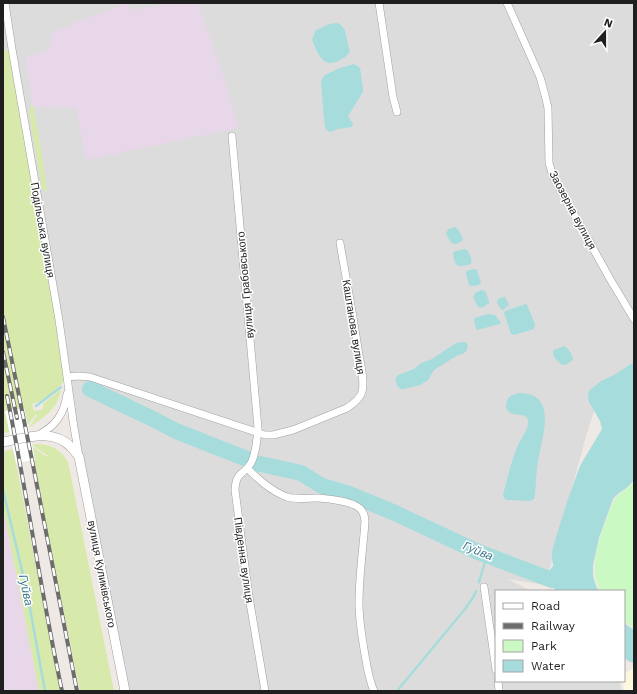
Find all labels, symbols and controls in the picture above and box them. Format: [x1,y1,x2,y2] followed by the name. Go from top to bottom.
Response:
[585,12,625,52] north arrow
[602,16,615,31] text: N
[546,169,599,252] street label: Заозерна вулиця
[28,181,57,279] street label: Подільська вулиця
[234,231,257,339] street label: вулиця Грабовського
[340,279,367,375] street label: Каштанова вулиця
[231,516,256,604] street label: Південна вулиця
[85,519,118,629] street label: вулиця Куликівського
[461,539,495,563] water label: Гуйва
[16,573,36,607] water label: Гуйва
[495,590,625,682] legend
[531,599,560,613] text: Road
[531,619,576,633] text: Railway
[531,639,557,653] text: Park
[531,659,566,673] text: Water

